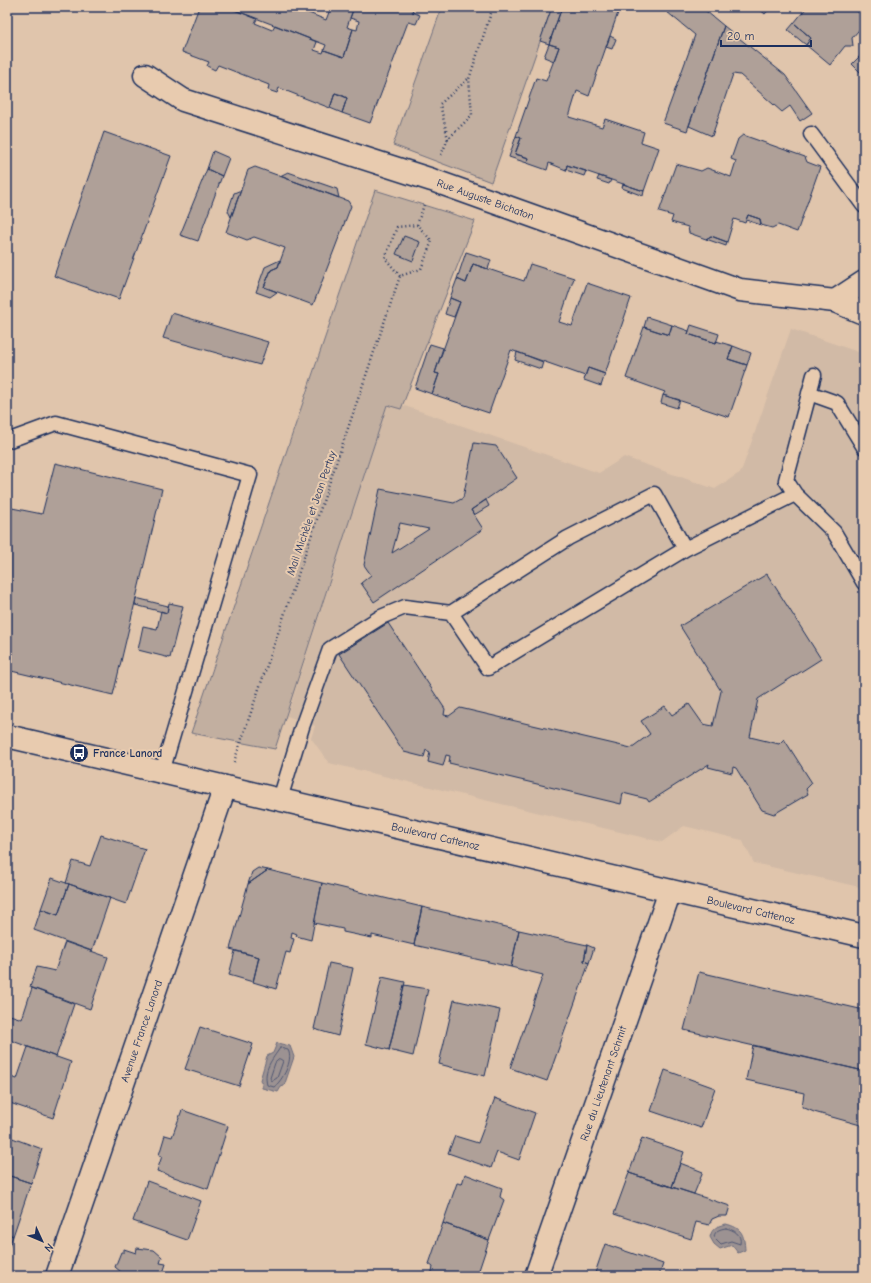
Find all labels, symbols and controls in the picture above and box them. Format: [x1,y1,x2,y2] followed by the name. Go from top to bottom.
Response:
[721,22,811,48] scale bar
[727,29,755,43] text: 20 m
[435,176,536,223] street label: Rue Auguste Bichaton
[284,449,339,577] street label: Mail Michèle et Jean Pertuy
[68,742,90,764] bus stop icon: France Lanord
[93,747,163,760] place label: France Lanord
[390,820,481,853] street label: Boulevard Cattenoz
[705,894,797,927] street label: Boulevard Cattenoz
[118,978,165,1084] street label: Avenue France Lanord
[578,1024,630,1143] street label: Rue du Lieutenant Schmit
[22,1221,62,1261] north arrow
[42,1240,56,1255] text: N

